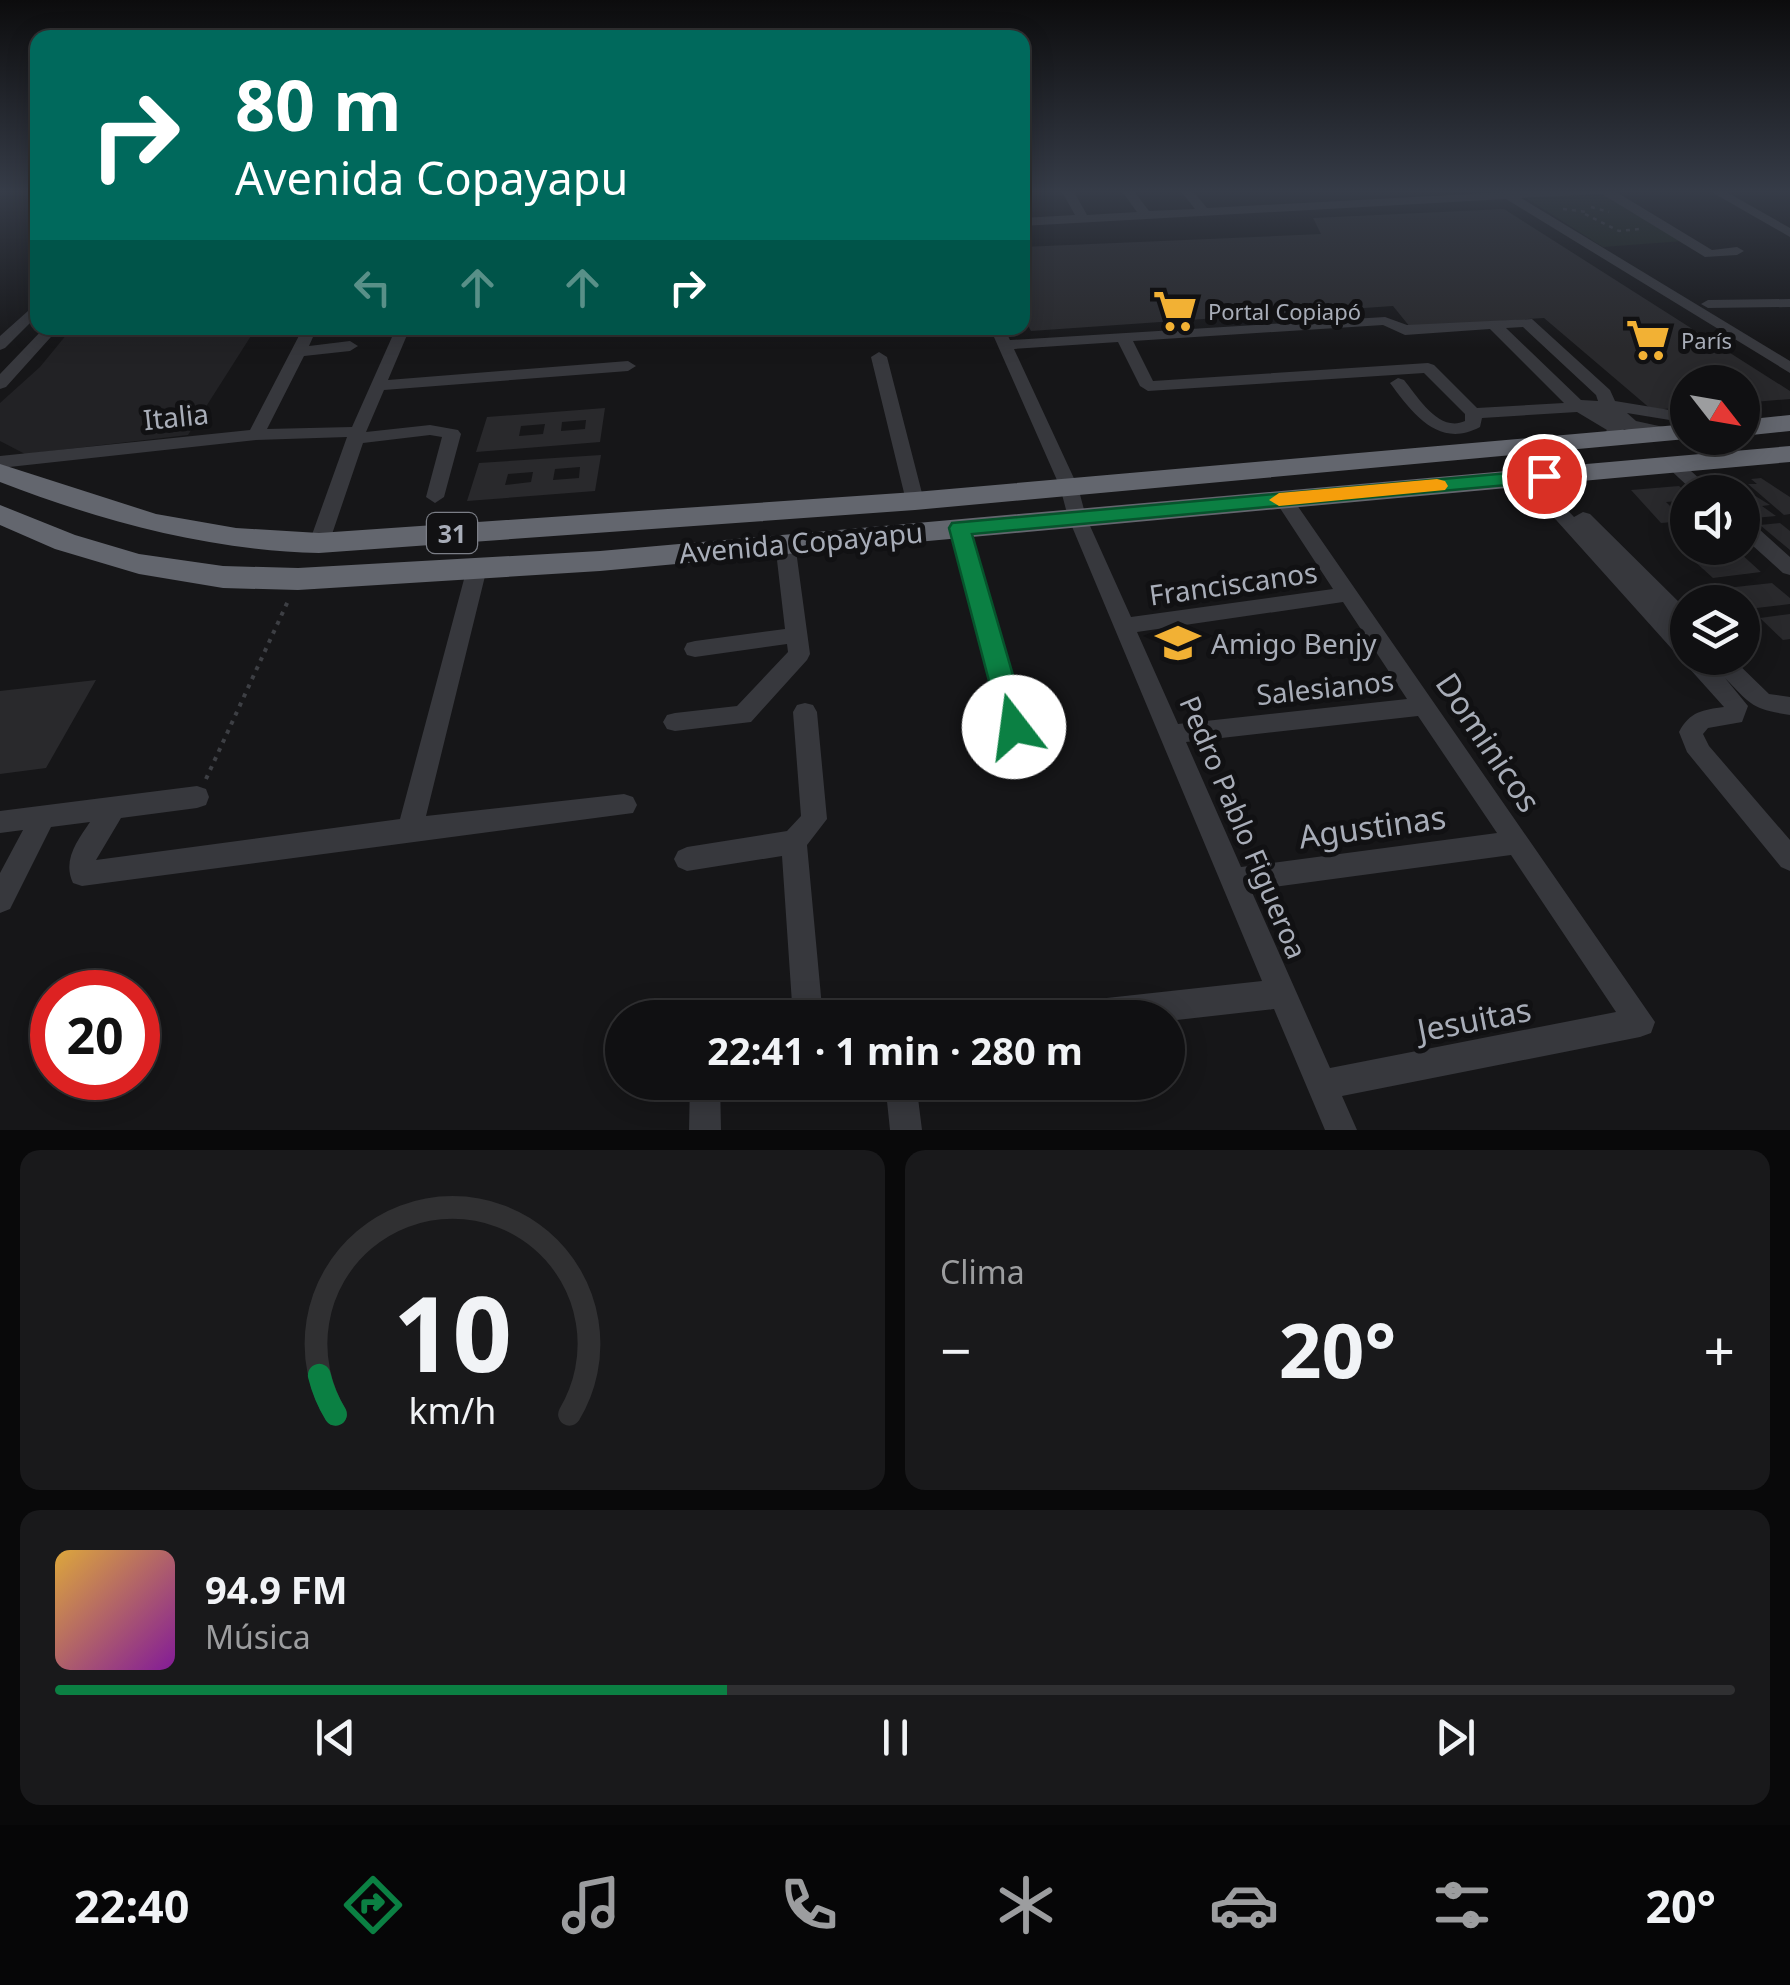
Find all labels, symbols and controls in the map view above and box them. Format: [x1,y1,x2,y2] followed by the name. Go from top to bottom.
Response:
[235,56,402,152] text: 80 m
[70,70,200,200] icon: right
[235,147,628,208] text: Avenida Copayapu
[345,260,400,315] icon: left
[450,260,505,315] icon: ahead
[555,260,610,315] icon: ahead
[660,260,715,315] icon: right
[1151,287,1199,335] supermarket icon: Portal Copiapó
[1208,296,1361,326] place label: Portal Copiapó
[1624,316,1672,364] supermarket icon: París
[1681,325,1732,355] place label: París
[1670,365,1760,455] north arrow
[1670,365,1760,675] map controls
[141,394,211,438] street label: Italia
[1502,434,1587,519] pin
[1517,449,1572,504] icon: arrive
[1670,475,1760,565] button: sound
[677,512,925,572] street label: Avenida Copayapu
[427,513,477,553] road number: 31
[1146,552,1320,614] street label: Franciscanos
[1670,585,1760,675] button: layers
[1154,619,1202,667] school or university icon: Amigo Benjy
[1211,624,1377,662] place label: Amigo Benjy
[1254,661,1396,713] street label: Salesianos
[1427,664,1551,820] street label: Dominicos
[962,675,1066,779] position arrow
[1171,690,1317,964] street label: Pedro Pablo Figueroa
[1296,794,1448,858] street label: Agustinas
[30,970,160,1100] speed limit sign: 20
[1411,987,1535,1052] street label: Jesuitas
[707,1024,1083,1076] text: 22:41 · 1 min · 280 m
[940,1250,1025,1293] text: Clima
[393,1261,512,1402] text: 10
[1279,1298,1396,1400] text: 20°
[940,1312,971,1387] text: −
[1704,1312,1735,1387] text: +
[409,1386,496,1434] text: km/h
[205,1563,347,1615] text: 94.9 FM
[205,1615,311,1658] text: Música
[308,1710,363,1765] icon: previous
[868,1710,923,1765] icon: pause
[1428,1710,1483,1765] icon: next
[338,1870,408,1940] icon: directions
[556,1870,626,1940] icon: music
[774,1870,844,1940] icon: phone
[991,1870,1061,1940] icon: climate
[1209,1870,1279,1940] icon: car
[1427,1870,1497,1940] icon: filters
[74,1875,190,1936] text: 22:40
[1645,1875,1716,1936] text: 20°

